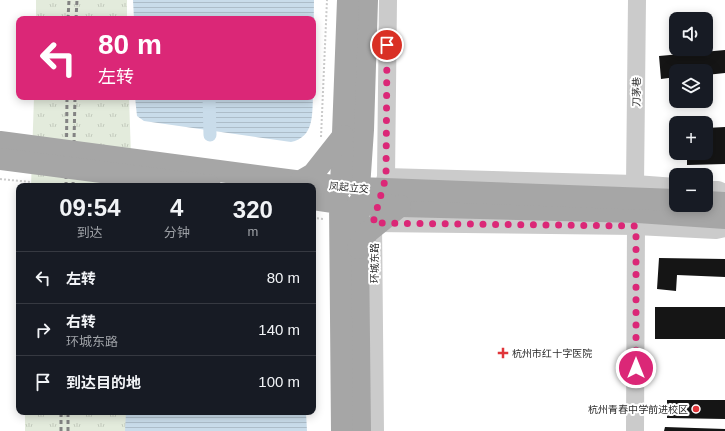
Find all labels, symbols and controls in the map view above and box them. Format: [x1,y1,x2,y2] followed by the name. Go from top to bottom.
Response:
[669,12,713,212] map controls
[669,12,713,56] button: sound
[370,28,404,62] pin
[98,29,162,60] text: 80 m
[32,32,84,84] icon: left
[376,34,398,56] icon: arrive
[669,64,713,108] button: layers
[98,67,134,87] text: 左转
[631,77,642,107] street label: 刀茅巷
[669,116,713,160] button: +
[669,168,713,212] button: −
[329,180,369,195] street label: 凤起立交
[59,194,121,221] text: 09:54
[170,194,183,221] text: 4
[233,196,273,223] text: 320
[247,224,258,239] text: m
[77,225,103,240] text: 到达
[164,225,190,240] text: 分钟
[369,243,380,283] street label: 环城东路
[32,267,54,289] icon: left
[267,269,300,286] text: 80 m
[66,270,96,287] text: 左转
[66,313,96,330] text: 右转
[32,319,54,341] icon: right
[258,321,300,338] text: 140 m
[66,334,118,349] text: 环城东路
[497,347,509,359] marker: 杭州市红十字医院
[615,347,657,389] position arrow
[512,348,592,359] place label: 杭州市红十字医院
[32,371,54,393] icon: arrive
[258,373,300,390] text: 100 m
[66,374,141,391] text: 到达目的地
[588,404,688,415] place label: 杭州青春中学前进校区
[691,404,701,414] marker: 杭州青春中学前进校区

